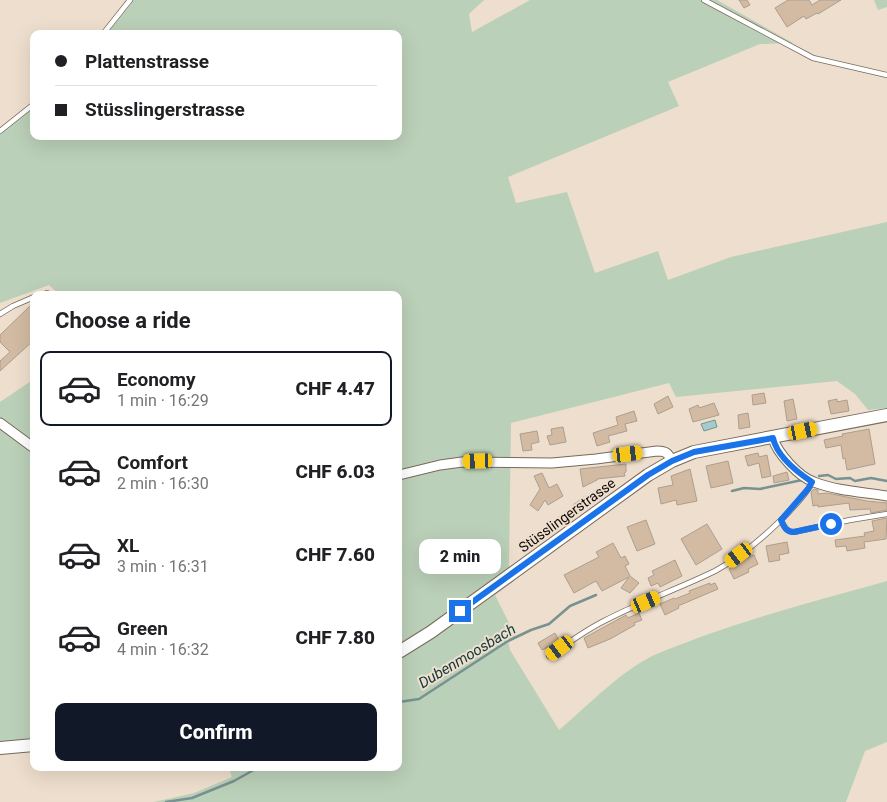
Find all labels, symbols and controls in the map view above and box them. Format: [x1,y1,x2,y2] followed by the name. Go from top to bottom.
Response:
[85,50,209,73] text: Plattenstrasse
[85,98,245,121] text: Stüsslingerstrasse
[55,308,191,333] text: Choose a ride
[57,366,102,411] icon: car
[117,368,196,391] text: Economy
[296,377,375,400] text: CHF 4.47
[117,391,209,410] text: 1 min · 16:29
[786,421,819,441] car
[612,445,643,463] car
[57,449,102,494] icon: car
[117,451,188,474] text: Comfort
[462,453,493,469] car
[296,460,375,483] text: CHF 6.03
[117,474,209,493] text: 2 min · 16:30
[516,475,618,555] street label: Stüsslingerstrasse
[820,513,842,535] route start
[57,532,102,577] icon: car
[117,534,139,557] text: XL
[419,538,501,574] callout: 2 min
[722,540,755,570] car
[296,543,375,566] text: CHF 7.60
[440,547,480,566] text: 2 min
[117,557,209,576] text: 3 min · 16:31
[629,589,662,615] car
[449,600,471,622] route end
[57,615,102,660] icon: car
[117,617,168,640] text: Green
[415,620,519,692] water label: Dubenmoosbach
[296,626,375,649] text: CHF 7.80
[543,633,576,663] car
[117,640,209,659] text: 4 min · 16:32
[55,703,377,761] button: Confirm

